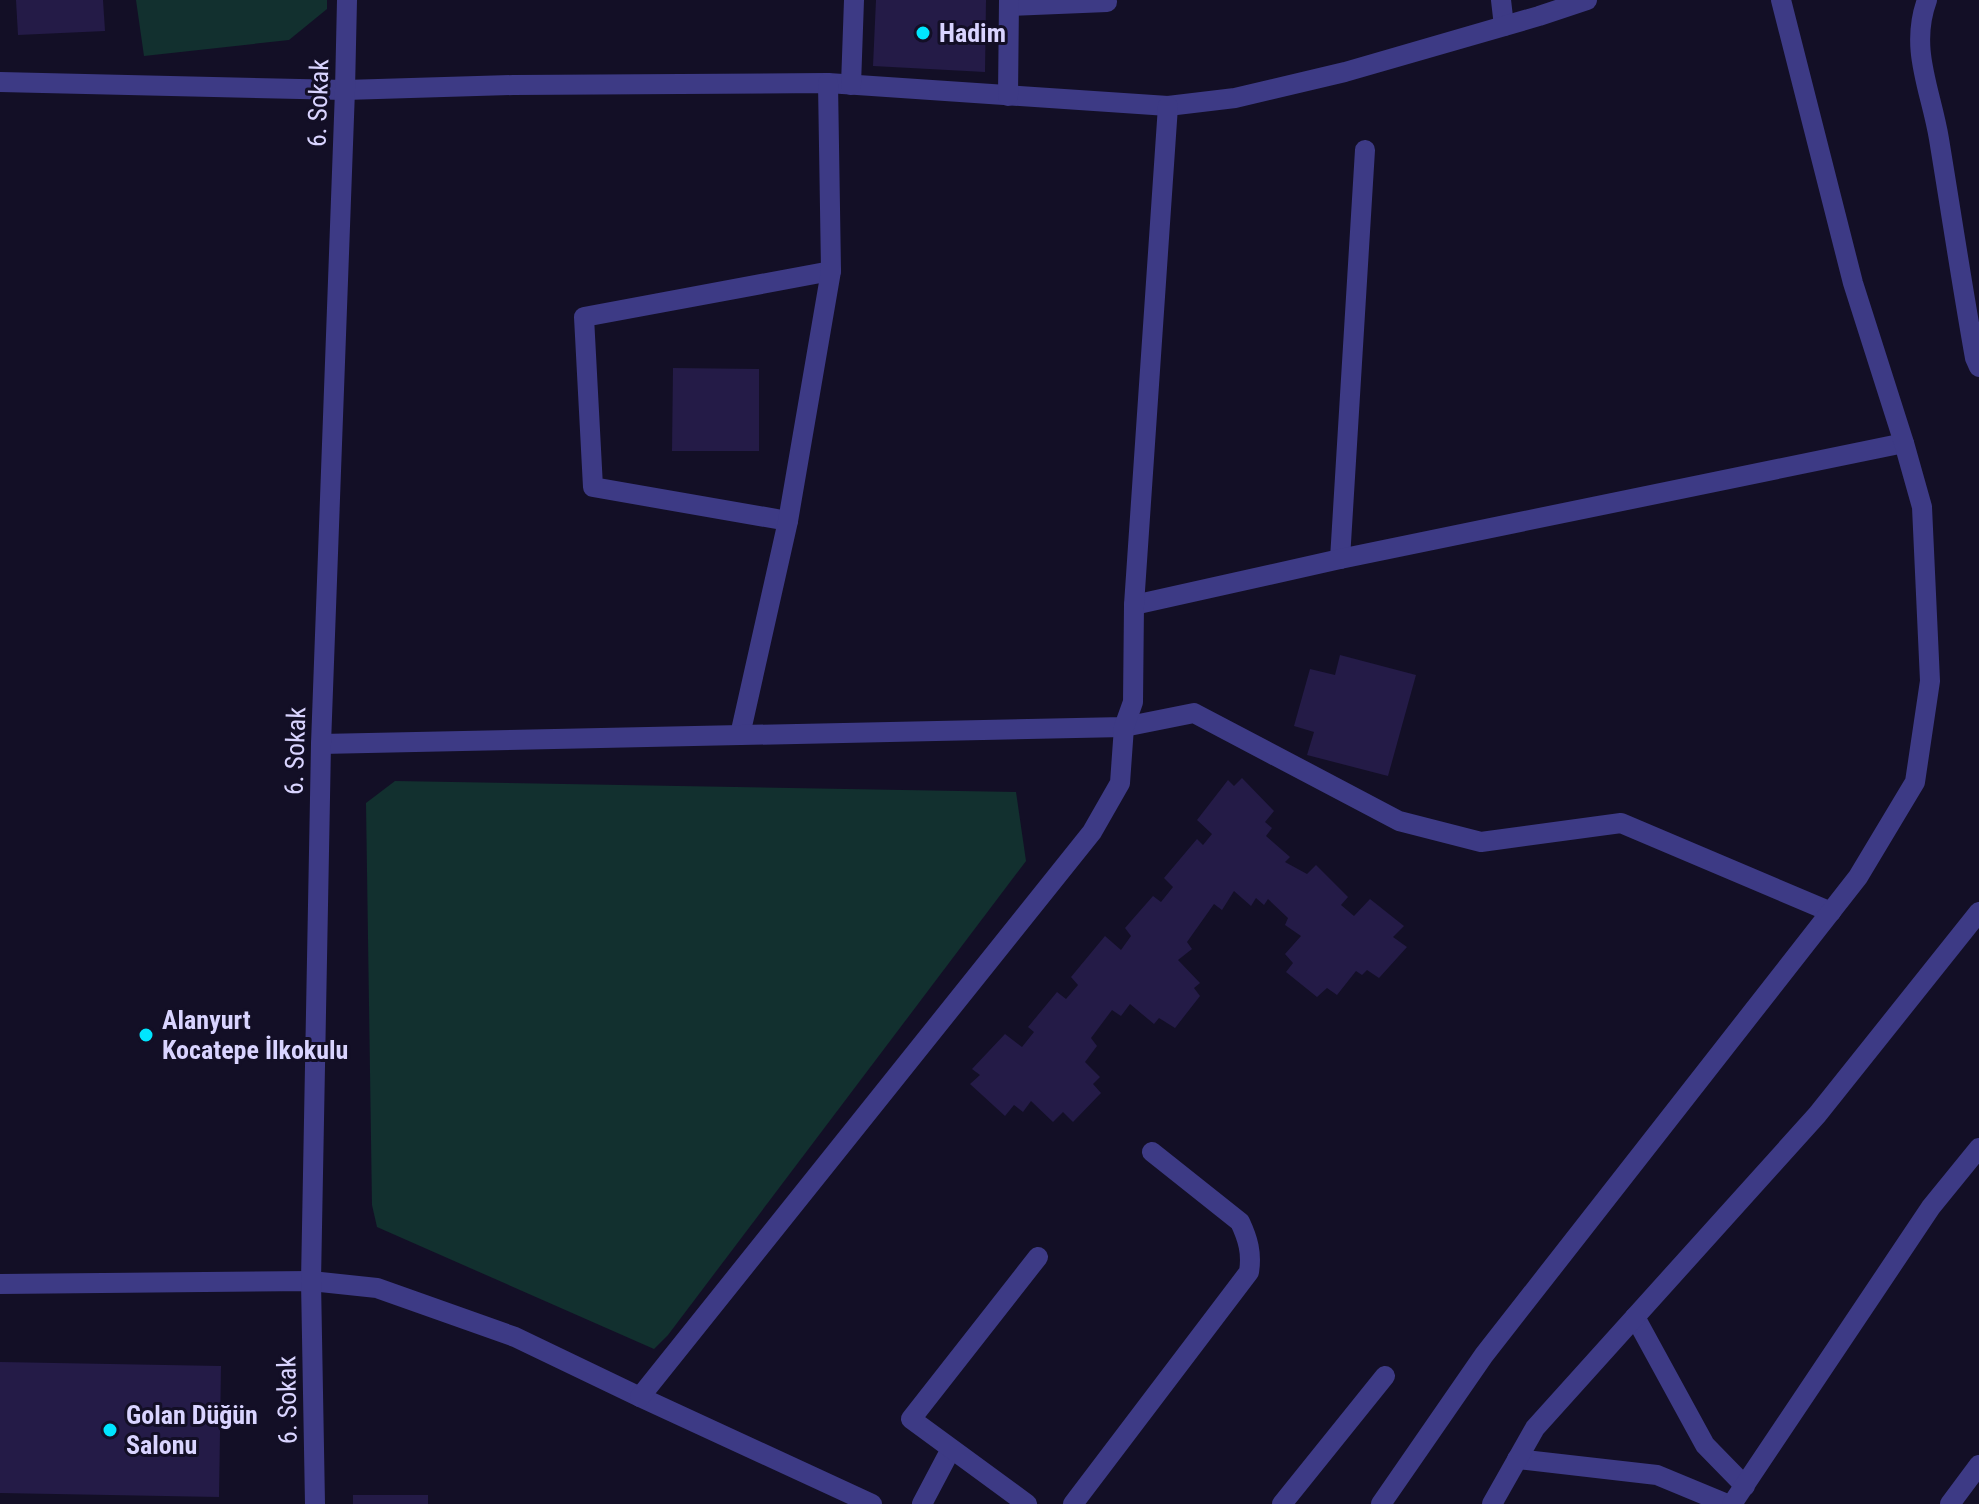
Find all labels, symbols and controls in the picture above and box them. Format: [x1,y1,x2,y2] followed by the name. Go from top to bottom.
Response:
[939,18,1006,48] place label: Hadim
[914,24,932,42] marker: Hadim
[301,58,335,148] street label: 6. Sokak
[278,706,312,796] street label: 6. Sokak
[162,1005,348,1065] place label: Alanyurt Kocatepe İlkokulu
[137,1026,155,1044] marker: Alanyurt Kocatepe İlkokulu
[271,1355,303,1444] street label: 6. Sokak
[126,1400,258,1460] place label: Golan Düğün Salonu
[101,1421,119,1439] marker: Golan Düğün Salonu

